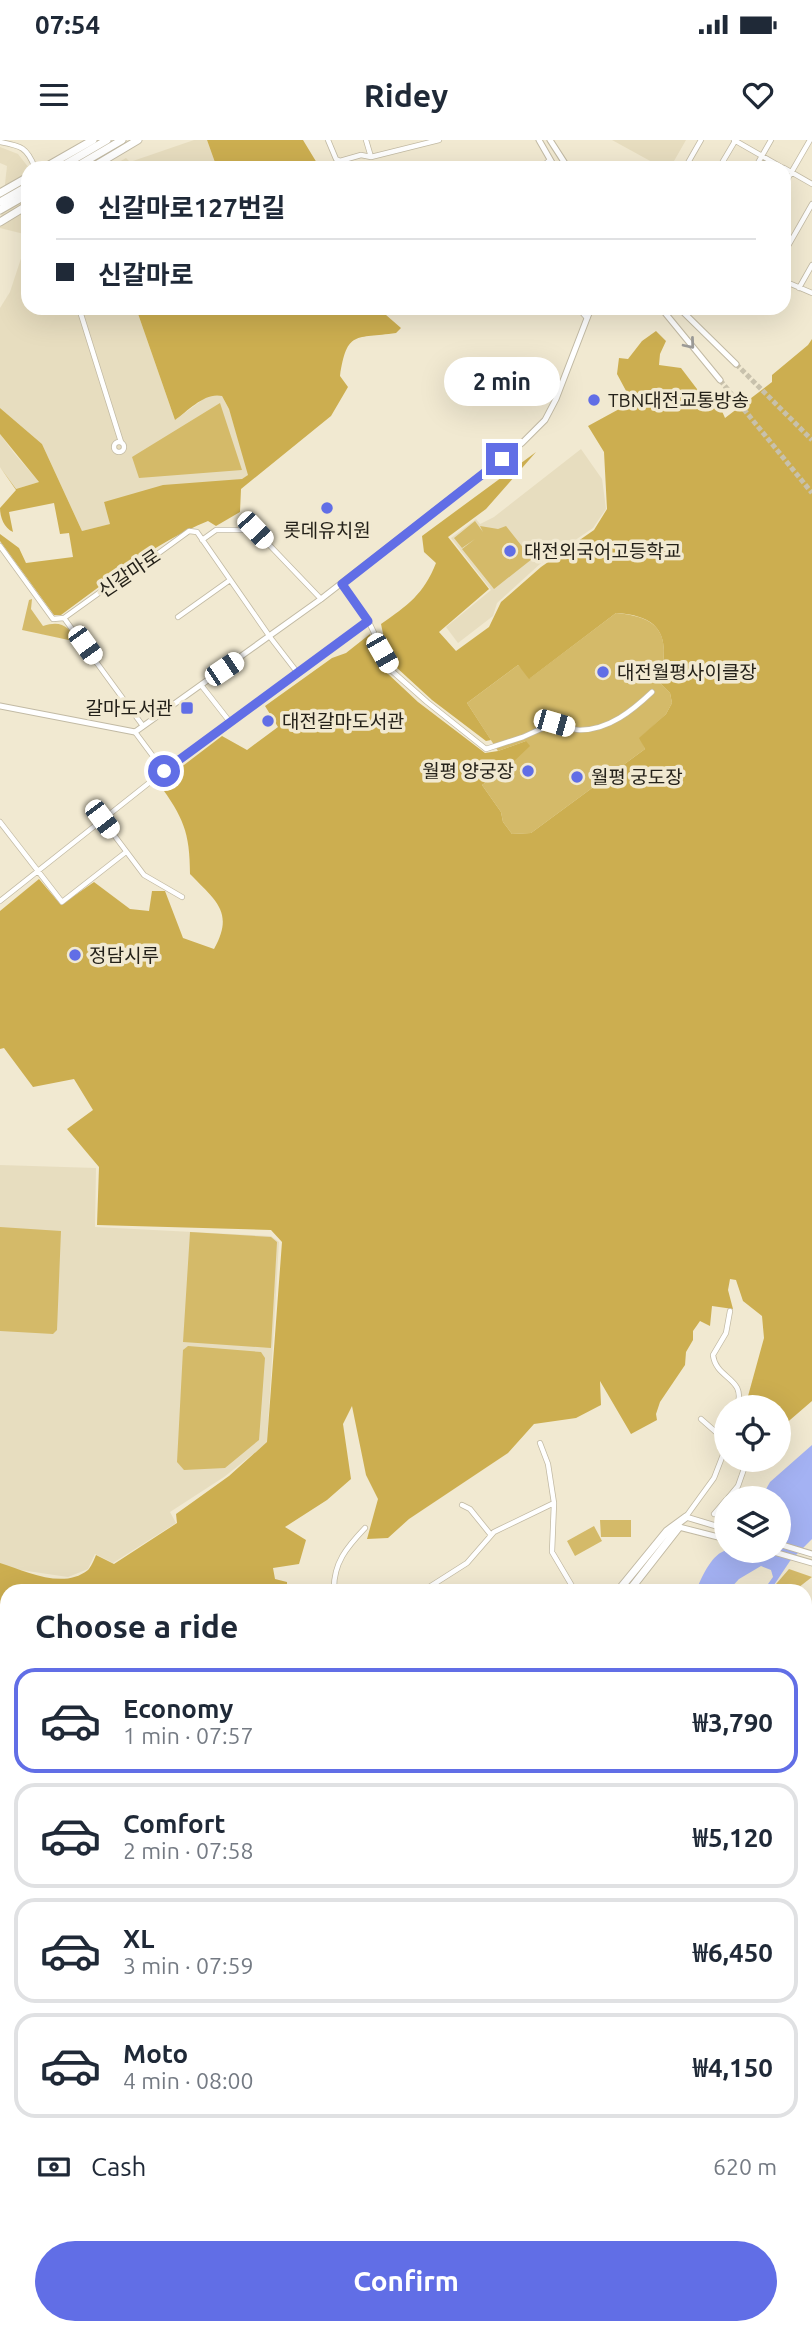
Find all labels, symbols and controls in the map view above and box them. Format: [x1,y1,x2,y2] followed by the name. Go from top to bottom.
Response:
[35,10,100,39] text: 07:54
[35,76,73,114] icon: menu
[739,76,777,114] icon: heart
[364,77,448,113] text: Ridey
[98,193,286,222] text: 신갈마로127번길
[98,260,194,289] text: 신갈마로
[682,336,695,348] one-way arrow
[444,358,560,406] callout: 2 min
[473,369,531,394] text: 2 min
[608,389,749,411] place label: TBN대전교통방송
[586,392,602,408] marker: TBN대전교통방송
[486,443,518,475] route end
[319,500,335,516] marker: 롯데유치원
[233,507,278,553] car
[283,519,371,541] place label: 롯데유치원
[524,540,681,562] place label: 대전외국어고등학교
[502,543,518,559] marker: 대전외국어고등학교
[94,544,164,602] street label: 신갈마로
[65,622,106,668] car
[363,630,402,676] car
[201,649,248,689] car
[617,661,757,683] place label: 대전월평사이클장
[595,664,611,680] marker: 대전월평사이클장
[86,697,173,719] place label: 갈마도서관
[179,700,195,716] marker: 갈마도서관
[531,707,578,739] car
[282,710,404,732] place label: 대전갈마도서관
[260,713,276,729] marker: 대전갈마도서관
[148,755,180,787] route start
[422,760,514,782] place label: 월평 양궁장
[520,763,536,779] marker: 월평 양궁장
[591,766,683,788] place label: 월평 궁도장
[569,769,585,785] marker: 월평 궁도장
[81,796,124,842] car
[89,944,159,966] place label: 정담시루
[67,947,83,963] marker: 정담시루
[714,1395,791,1563] map controls
[714,1395,791,1472] button: locate
[714,1486,791,1563] button: layers
[35,1608,238,1644] text: Choose a ride
[39,1689,102,1752] icon: car
[123,1694,233,1723] text: Economy
[693,1708,773,1737] text: ₩3,790
[123,1723,254,1748] text: 1 min · 07:57
[39,1804,102,1867] icon: car
[123,1809,226,1838] text: Comfort
[693,1823,773,1852] text: ₩5,120
[123,1838,254,1863] text: 2 min · 07:58
[39,1919,102,1982] icon: car
[123,1924,154,1953] text: XL
[693,1938,773,1967] text: ₩6,450
[123,1953,254,1978] text: 3 min · 07:59
[39,2034,102,2097] icon: car
[123,2039,188,2068] text: Moto
[693,2053,773,2082] text: ₩4,150
[123,2068,254,2093] text: 4 min · 08:00
[35,2148,73,2186] icon: cash
[91,2152,146,2181] text: Cash
[713,2154,777,2179] text: 620 m
[35,2241,777,2321] button: Confirm

